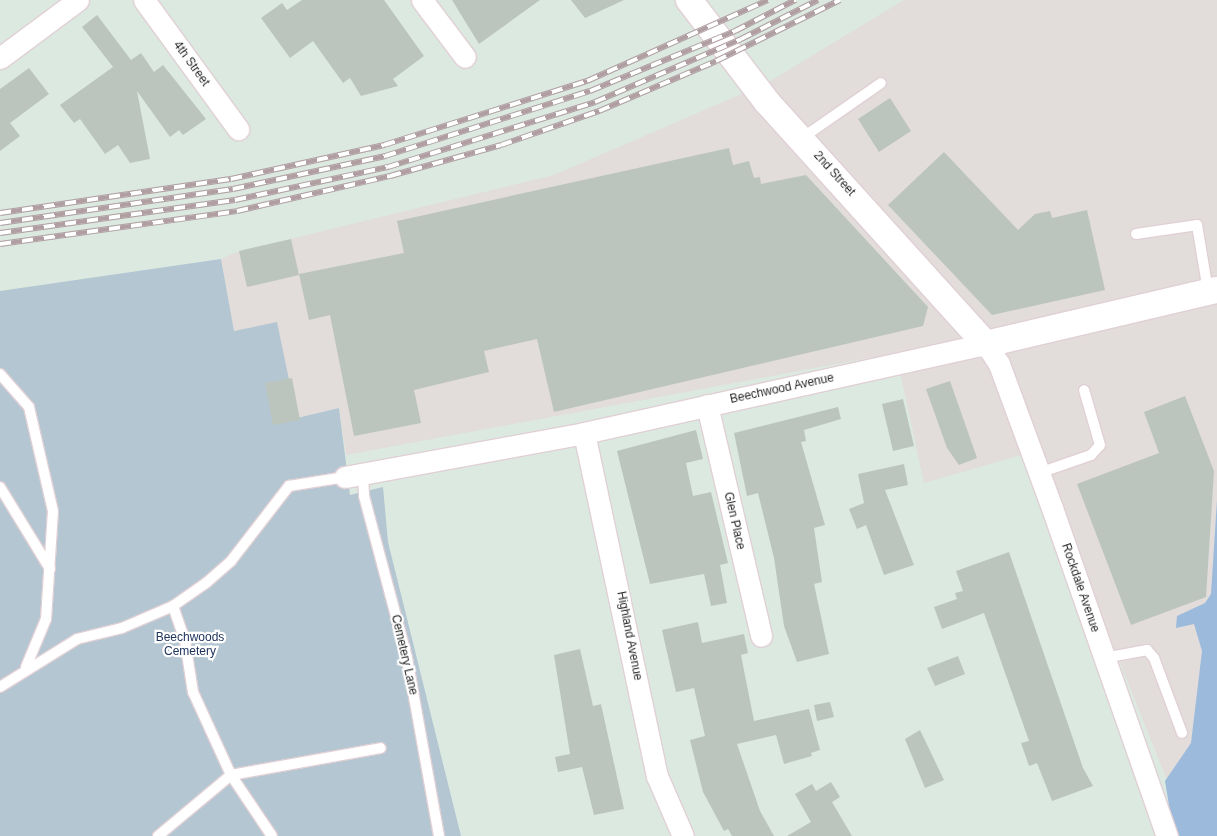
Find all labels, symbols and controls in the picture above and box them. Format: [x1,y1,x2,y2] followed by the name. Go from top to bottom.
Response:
[170,39,212,89] street label: 4th Street
[810,149,858,199] street label: 2nd Street
[728,371,836,407] street label: Beechwood Avenue
[720,491,748,551] street label: Glen Place
[1058,541,1102,635] street label: Rockdale Avenue
[613,590,645,682] street label: Highland Avenue
[388,613,420,697] street label: Cemetery Lane
[156,631,224,659] park label: Beechwoods Cemetery

